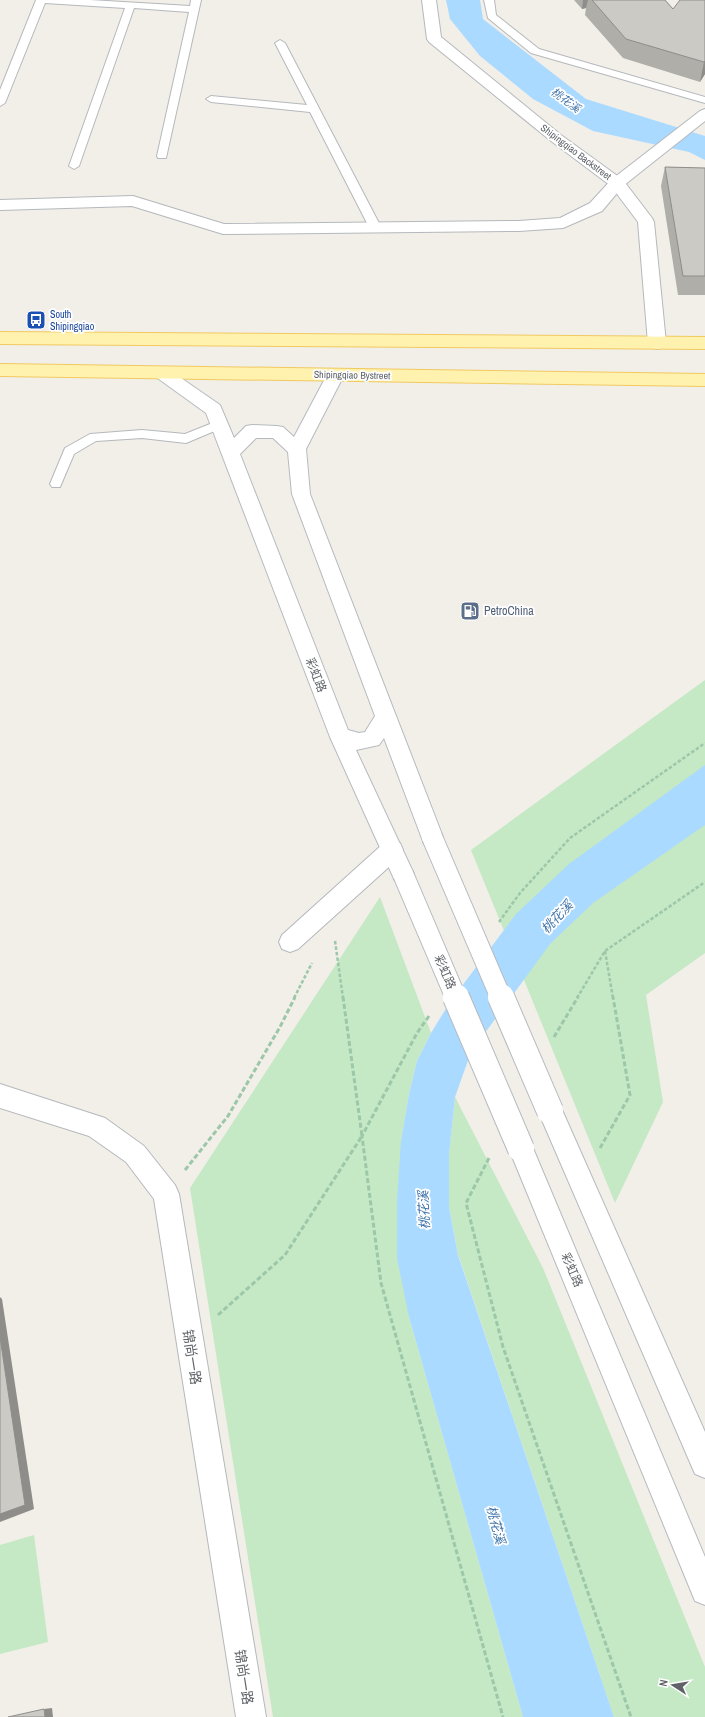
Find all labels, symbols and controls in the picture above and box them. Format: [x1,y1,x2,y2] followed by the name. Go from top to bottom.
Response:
[549,85,584,116] water label: 桃花溪
[538,121,615,183] street label: Shipingqiao Backstreet
[50,308,95,333] place label: South Shipingqiao
[25,309,47,331] bus stop icon: South Shipingqiao
[314,368,391,382] street label: Shipingqiao Bystreet
[459,600,481,622] fuel station icon: PetroChina
[484,603,534,619] place label: PetroChina
[302,655,330,695] street label: 彩虹路
[537,895,578,937] water label: 桃花溪
[431,952,459,992] street label: 彩虹路
[414,1188,434,1230] water label: 桃花溪
[558,1250,586,1290] street label: 彩虹路
[179,1328,205,1386] street label: 锦尚一路
[483,1504,510,1548] water label: 桃花溪
[231,1648,257,1706] street label: 锦尚一路
[653,1665,693,1705] north arrow
[656,1678,671,1688] text: N

